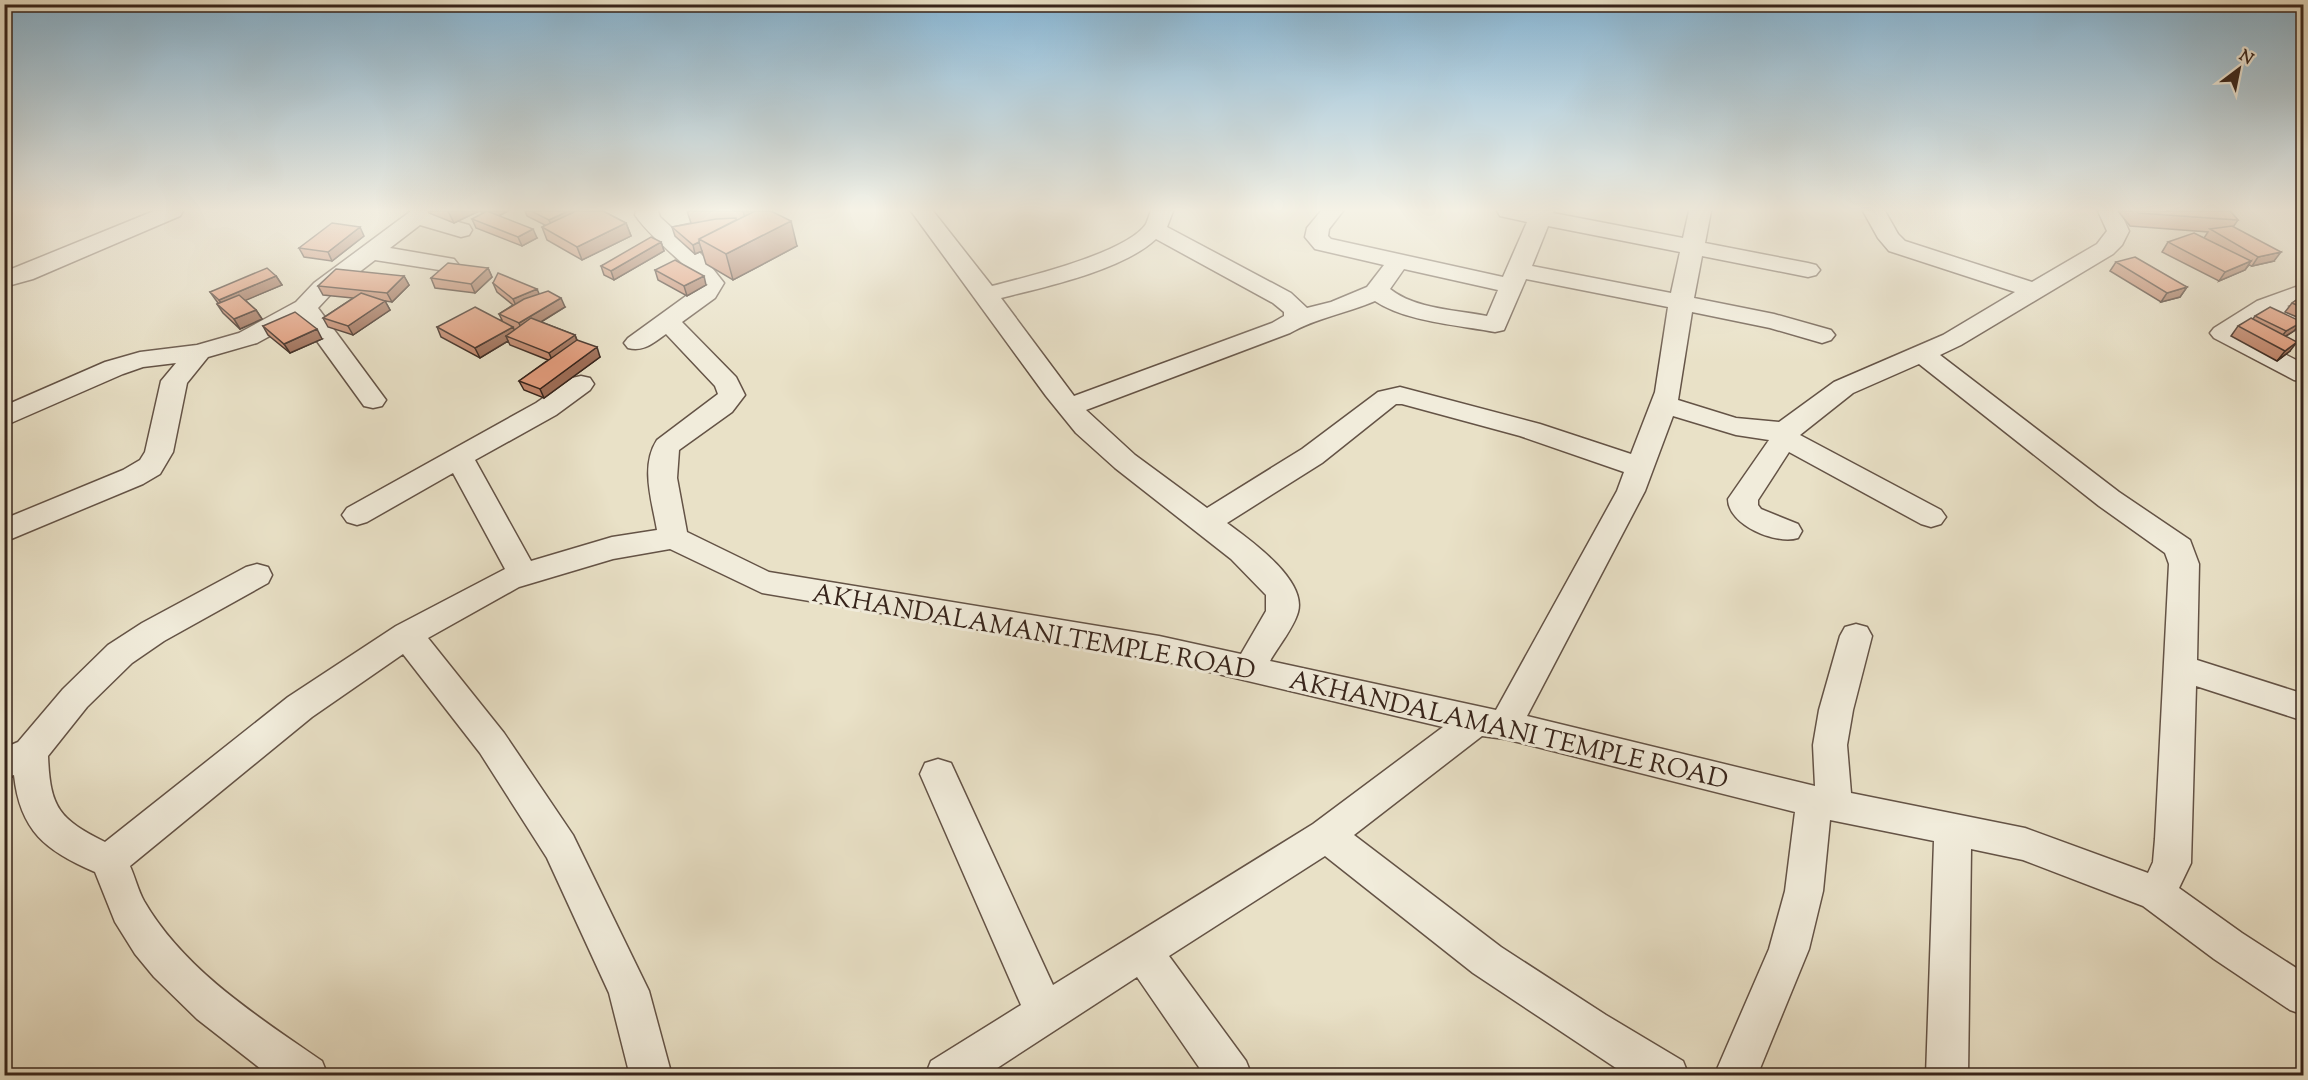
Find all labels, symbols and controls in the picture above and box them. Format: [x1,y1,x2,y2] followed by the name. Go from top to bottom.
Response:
[2209,39,2269,99] north arrow
[2234,45,2257,72] text: N
[809,576,1258,691] street label: AKHANDALAMANI TEMPLE ROAD
[1285,663,1732,800] street label: AKHANDALAMANI TEMPLE ROAD

